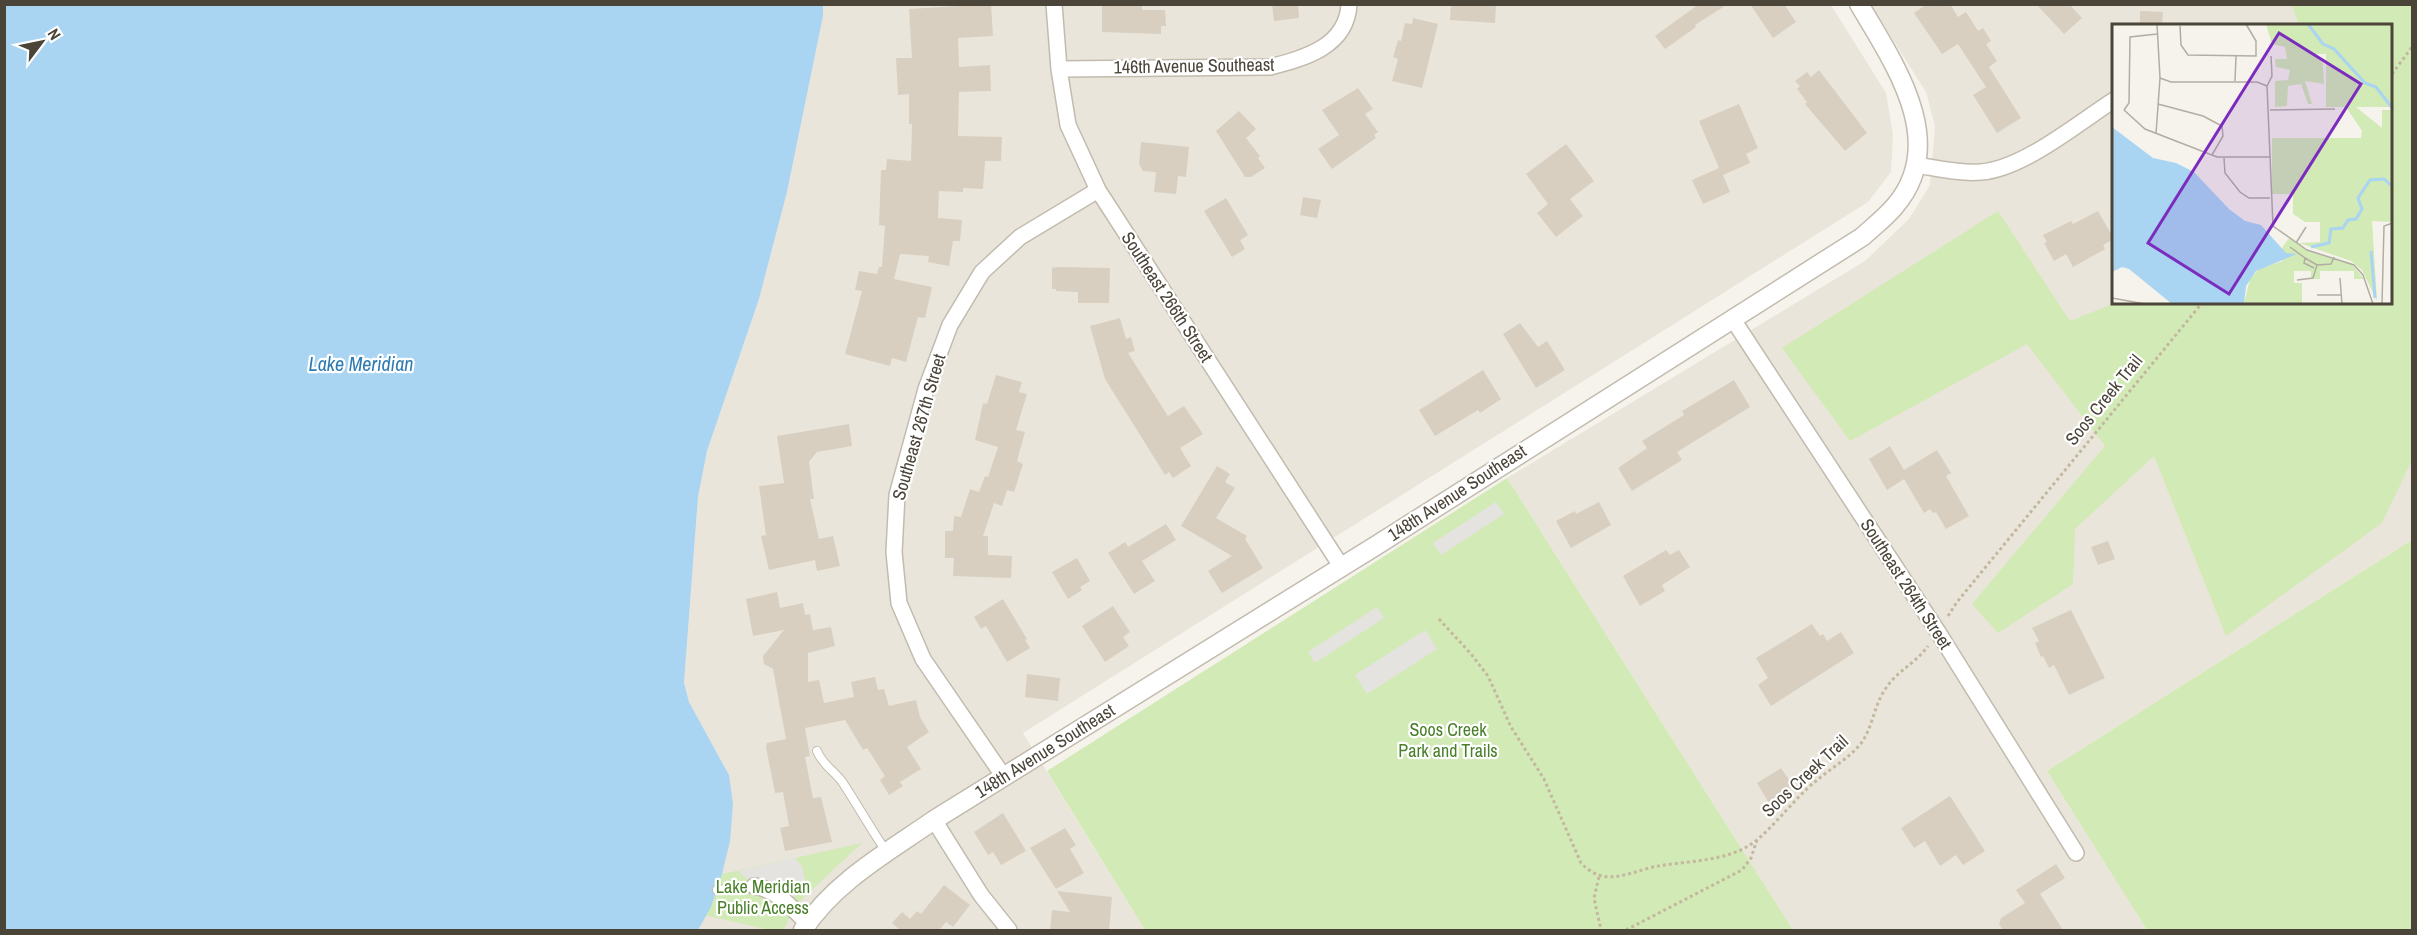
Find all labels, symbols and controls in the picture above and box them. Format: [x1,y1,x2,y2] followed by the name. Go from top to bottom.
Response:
[12,12,72,72] north arrow
[43,24,67,44] text: N
[2112,24,2393,304] inset map
[1113,52,1275,79] street label: 146th Avenue Southeast
[1116,227,1219,367] street label: Southeast 266th Street
[2059,349,2148,450] street label: Soos Creek Trail
[309,350,413,377] water label: Lake Meridian
[886,351,951,503] street label: Southeast 267th Street
[1383,438,1531,547] street label: 148th Avenue Southeast
[1855,514,1958,654] street label: Southeast 264th Street
[970,697,1119,804] street label: 148th Avenue Southeast
[1398,717,1498,763] park label: Soos Creek Park and Trails
[1756,729,1853,822] street label: Soos Creek Trail
[716,874,810,920] park label: Lake Meridian Public Access

